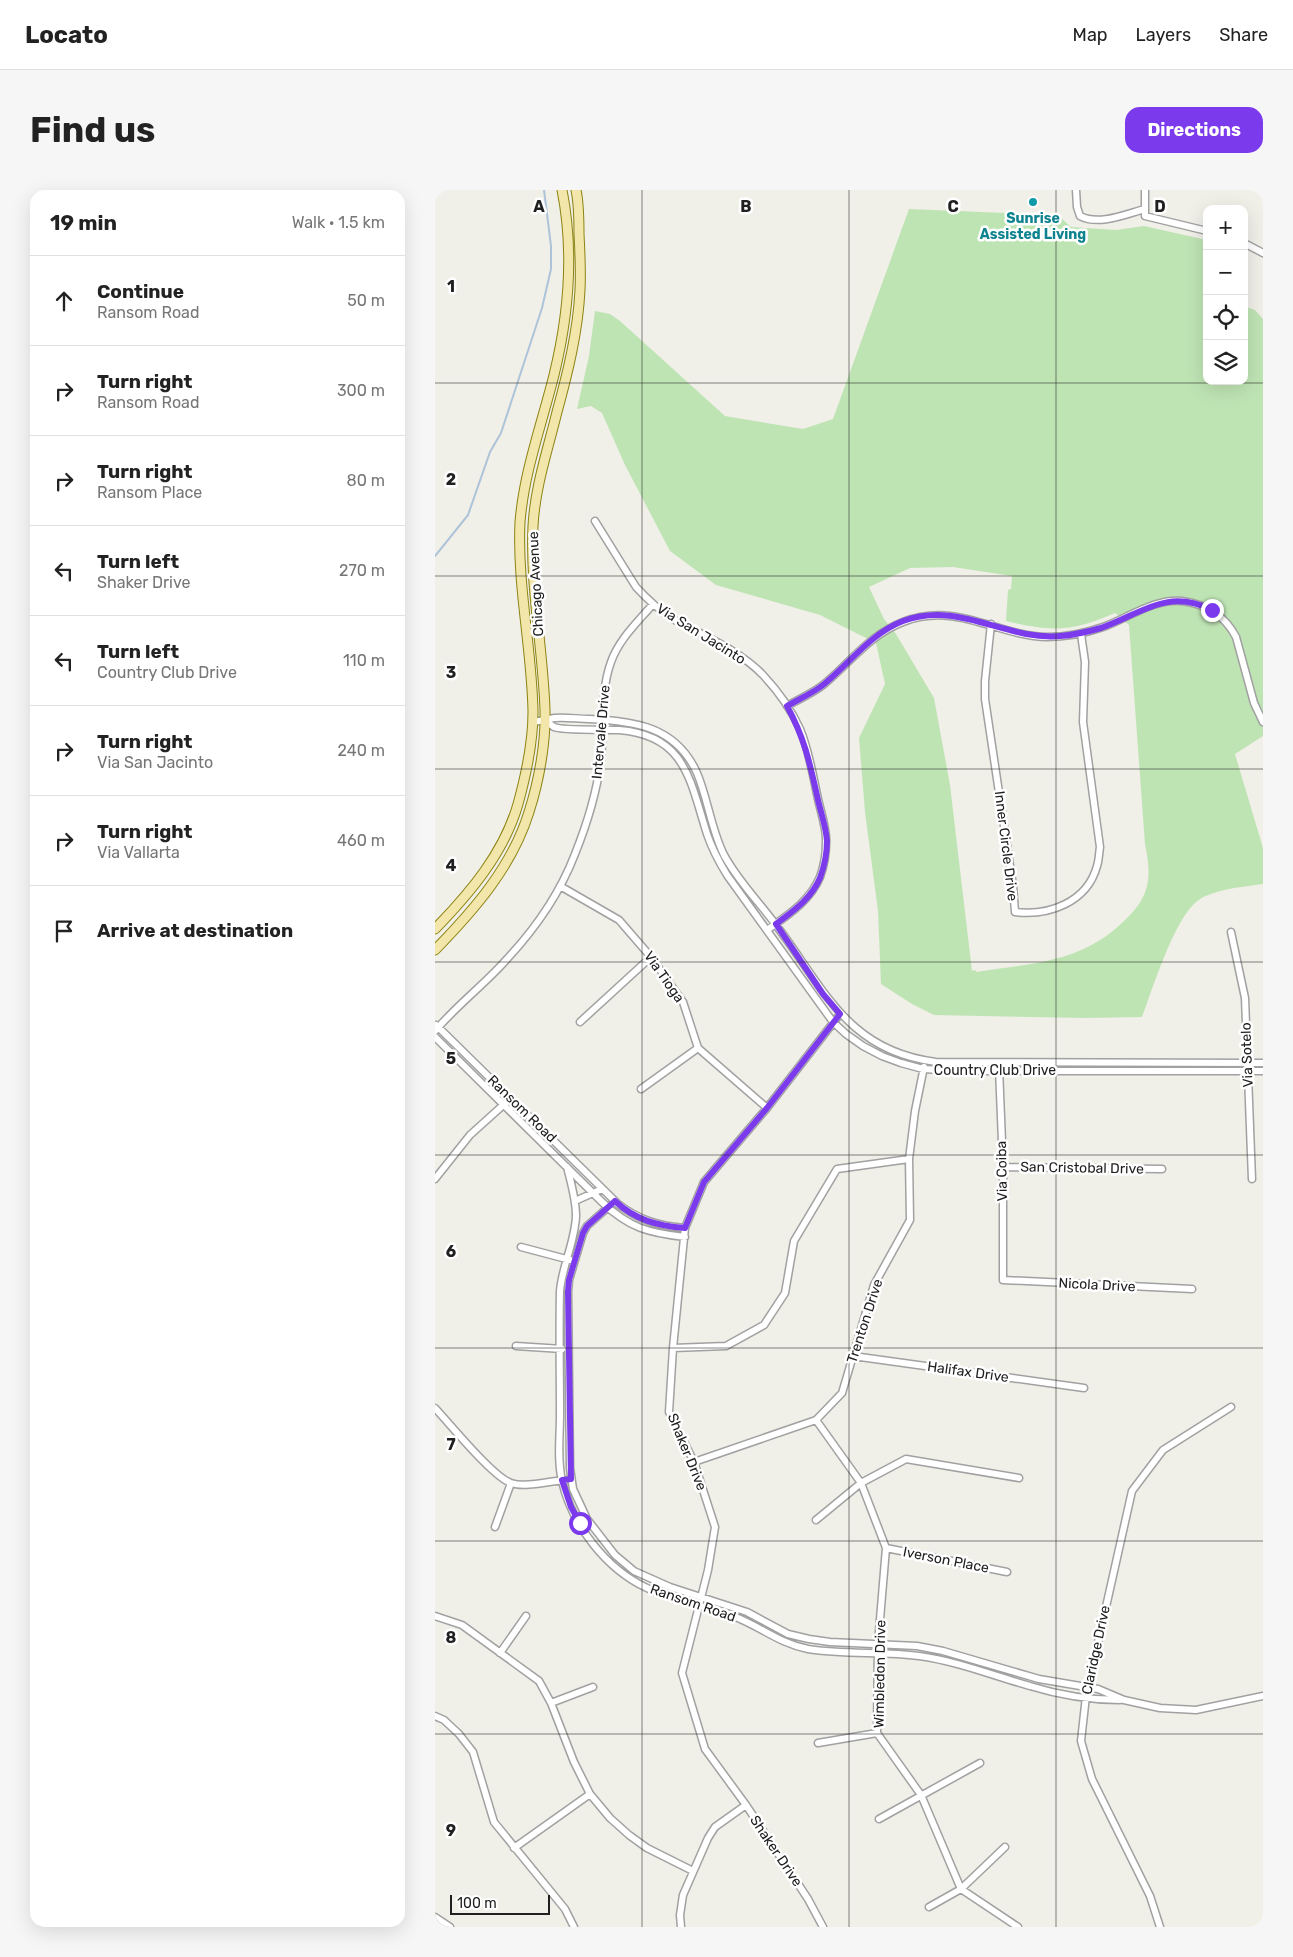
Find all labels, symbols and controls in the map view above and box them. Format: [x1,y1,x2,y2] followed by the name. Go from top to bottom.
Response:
[25,21,108,49] text: Locato
[1073,24,1108,46] text: Map
[1136,24,1191,46] text: Layers
[1219,24,1268,46] text: Share
[1125,107,1263,153] button: Directions
[30,109,155,151] text: Find us
[1027,196,1039,208] marker: Sunrise Assisted Living
[533,197,545,216] text: A
[740,197,752,216] text: B
[947,197,959,216] text: C
[1154,197,1166,216] text: D
[1203,205,1248,385] map controls
[1203,205,1248,250] button: +
[50,210,117,235] text: 19 min
[980,210,1086,243] place label: Sunrise Assisted Living
[292,213,385,232] text: Walk · 1.5 km
[1203,250,1248,295] button: −
[447,277,455,296] text: 1
[97,280,184,303] text: Continue
[50,287,78,315] icon: ahead
[347,291,385,310] text: 50 m
[1203,295,1248,340] button: locate
[97,303,199,322] text: Ransom Road
[1203,340,1248,385] button: layers
[97,370,192,393] text: Turn right
[50,377,78,405] icon: right
[337,381,385,400] text: 300 m
[97,393,199,412] text: Ransom Road
[97,460,192,483] text: Turn right
[50,467,78,495] icon: right
[446,470,456,489] text: 2
[347,471,385,490] text: 80 m
[97,483,202,502] text: Ransom Place
[525,531,547,637] street label: Chicago Avenue
[97,550,179,573] text: Turn left
[50,557,78,585] icon: left
[339,561,385,580] text: 270 m
[97,573,191,592] text: Shaker Drive
[1201,599,1224,622] route end
[653,600,749,668] street label: Via San Jacinto
[97,640,179,663] text: Turn left
[50,647,78,675] icon: left
[343,651,385,670] text: 110 m
[97,663,237,682] text: Country Club Drive
[446,663,456,682] text: 3
[588,684,614,780] street label: Intervale Drive
[97,730,192,753] text: Turn right
[50,737,78,765] icon: right
[338,741,385,760] text: 240 m
[97,753,213,772] text: Via San Jacinto
[991,790,1021,902] street label: Inner Circle Drive
[97,820,192,843] text: Turn right
[50,827,78,855] icon: right
[337,831,385,850] text: 460 m
[97,843,180,862] text: Via Vallarta
[446,856,457,875] text: 4
[50,917,78,945] icon: arrive
[97,919,293,942] text: Arrive at destination
[640,948,688,1006] street label: Via Tioga
[1237,1022,1257,1088] street label: Via Sotelo
[446,1049,456,1068] text: 5
[934,1062,1056,1079] street label: Country Club Drive
[484,1072,560,1146] street label: Ransom Road
[993,1141,1011,1201] street label: Via Coiba
[1020,1158,1144,1178] street label: San Cristobal Drive
[446,1242,456,1261] text: 6
[1058,1274,1136,1296] street label: Nicola Drive
[843,1277,887,1365] street label: Trenton Drive
[926,1358,1010,1386] street label: Halifax Drive
[664,1411,710,1493] street label: Shaker Drive
[446,1435,456,1454] text: 7
[569,1512,592,1535] route start
[902,1543,991,1577] street label: Iverson Place
[648,1580,738,1626] street label: Ransom Road
[1078,1604,1114,1696] street label: Claridge Drive
[871,1619,889,1728] street label: Wimbledon Drive
[446,1628,457,1647] text: 8
[746,1812,806,1890] street label: Shaker Drive
[446,1821,456,1840] text: 9
[450,1892,550,1915] scale bar
[457,1895,497,1912] text: 100 m

